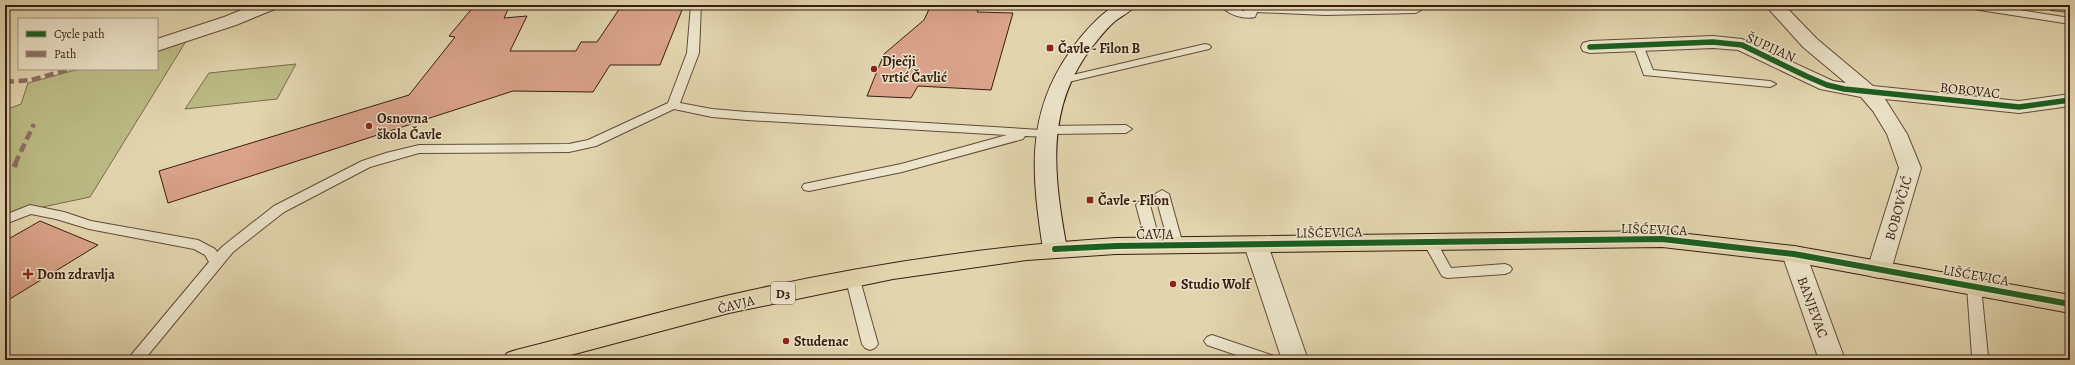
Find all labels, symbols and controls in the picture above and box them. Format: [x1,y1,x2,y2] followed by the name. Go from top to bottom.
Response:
[18,18,158,70] legend
[54,26,105,42] text: Cycle path
[1743,28,1799,67] street label: ŠUPIJAN
[1058,39,1141,58] place label: Čavle - Filon B
[1045,43,1055,53] marker: Čavle - Filon B
[54,46,77,62] text: Path
[881,52,947,87] place label: Dječji vrtić Čavlić
[869,64,879,74] marker: Dječji vrtić Čavlić
[1939,78,2001,103] street label: BOBOVAC
[377,109,442,144] place label: Osnovna škola Čavle
[364,121,374,131] marker: Osnovna škola Čavle
[1880,173,1917,243] street label: BOBOVČIĆ
[1098,191,1169,210] place label: Čavle - Filon
[1085,195,1095,205] marker: Čavle - Filon
[1620,219,1689,240] street label: LIŠĆEVICA
[1295,222,1363,243] street label: LIŠĆEVICA
[1136,225,1175,244] street label: ČAVJA
[1941,260,2011,291] street label: LIŠĆEVICA
[37,265,115,284] place label: Dom zdravlja
[22,268,34,280] marker: Dom zdravlja
[1793,274,1832,341] street label: BANJEVAC
[1181,275,1253,294] place label: Studio Wolf
[1168,279,1178,289] marker: Studio Wolf
[771,282,795,304] road number: D3
[716,291,757,318] street label: ČAVJA
[794,332,849,351] place label: Studenac
[781,336,791,346] marker: Studenac

